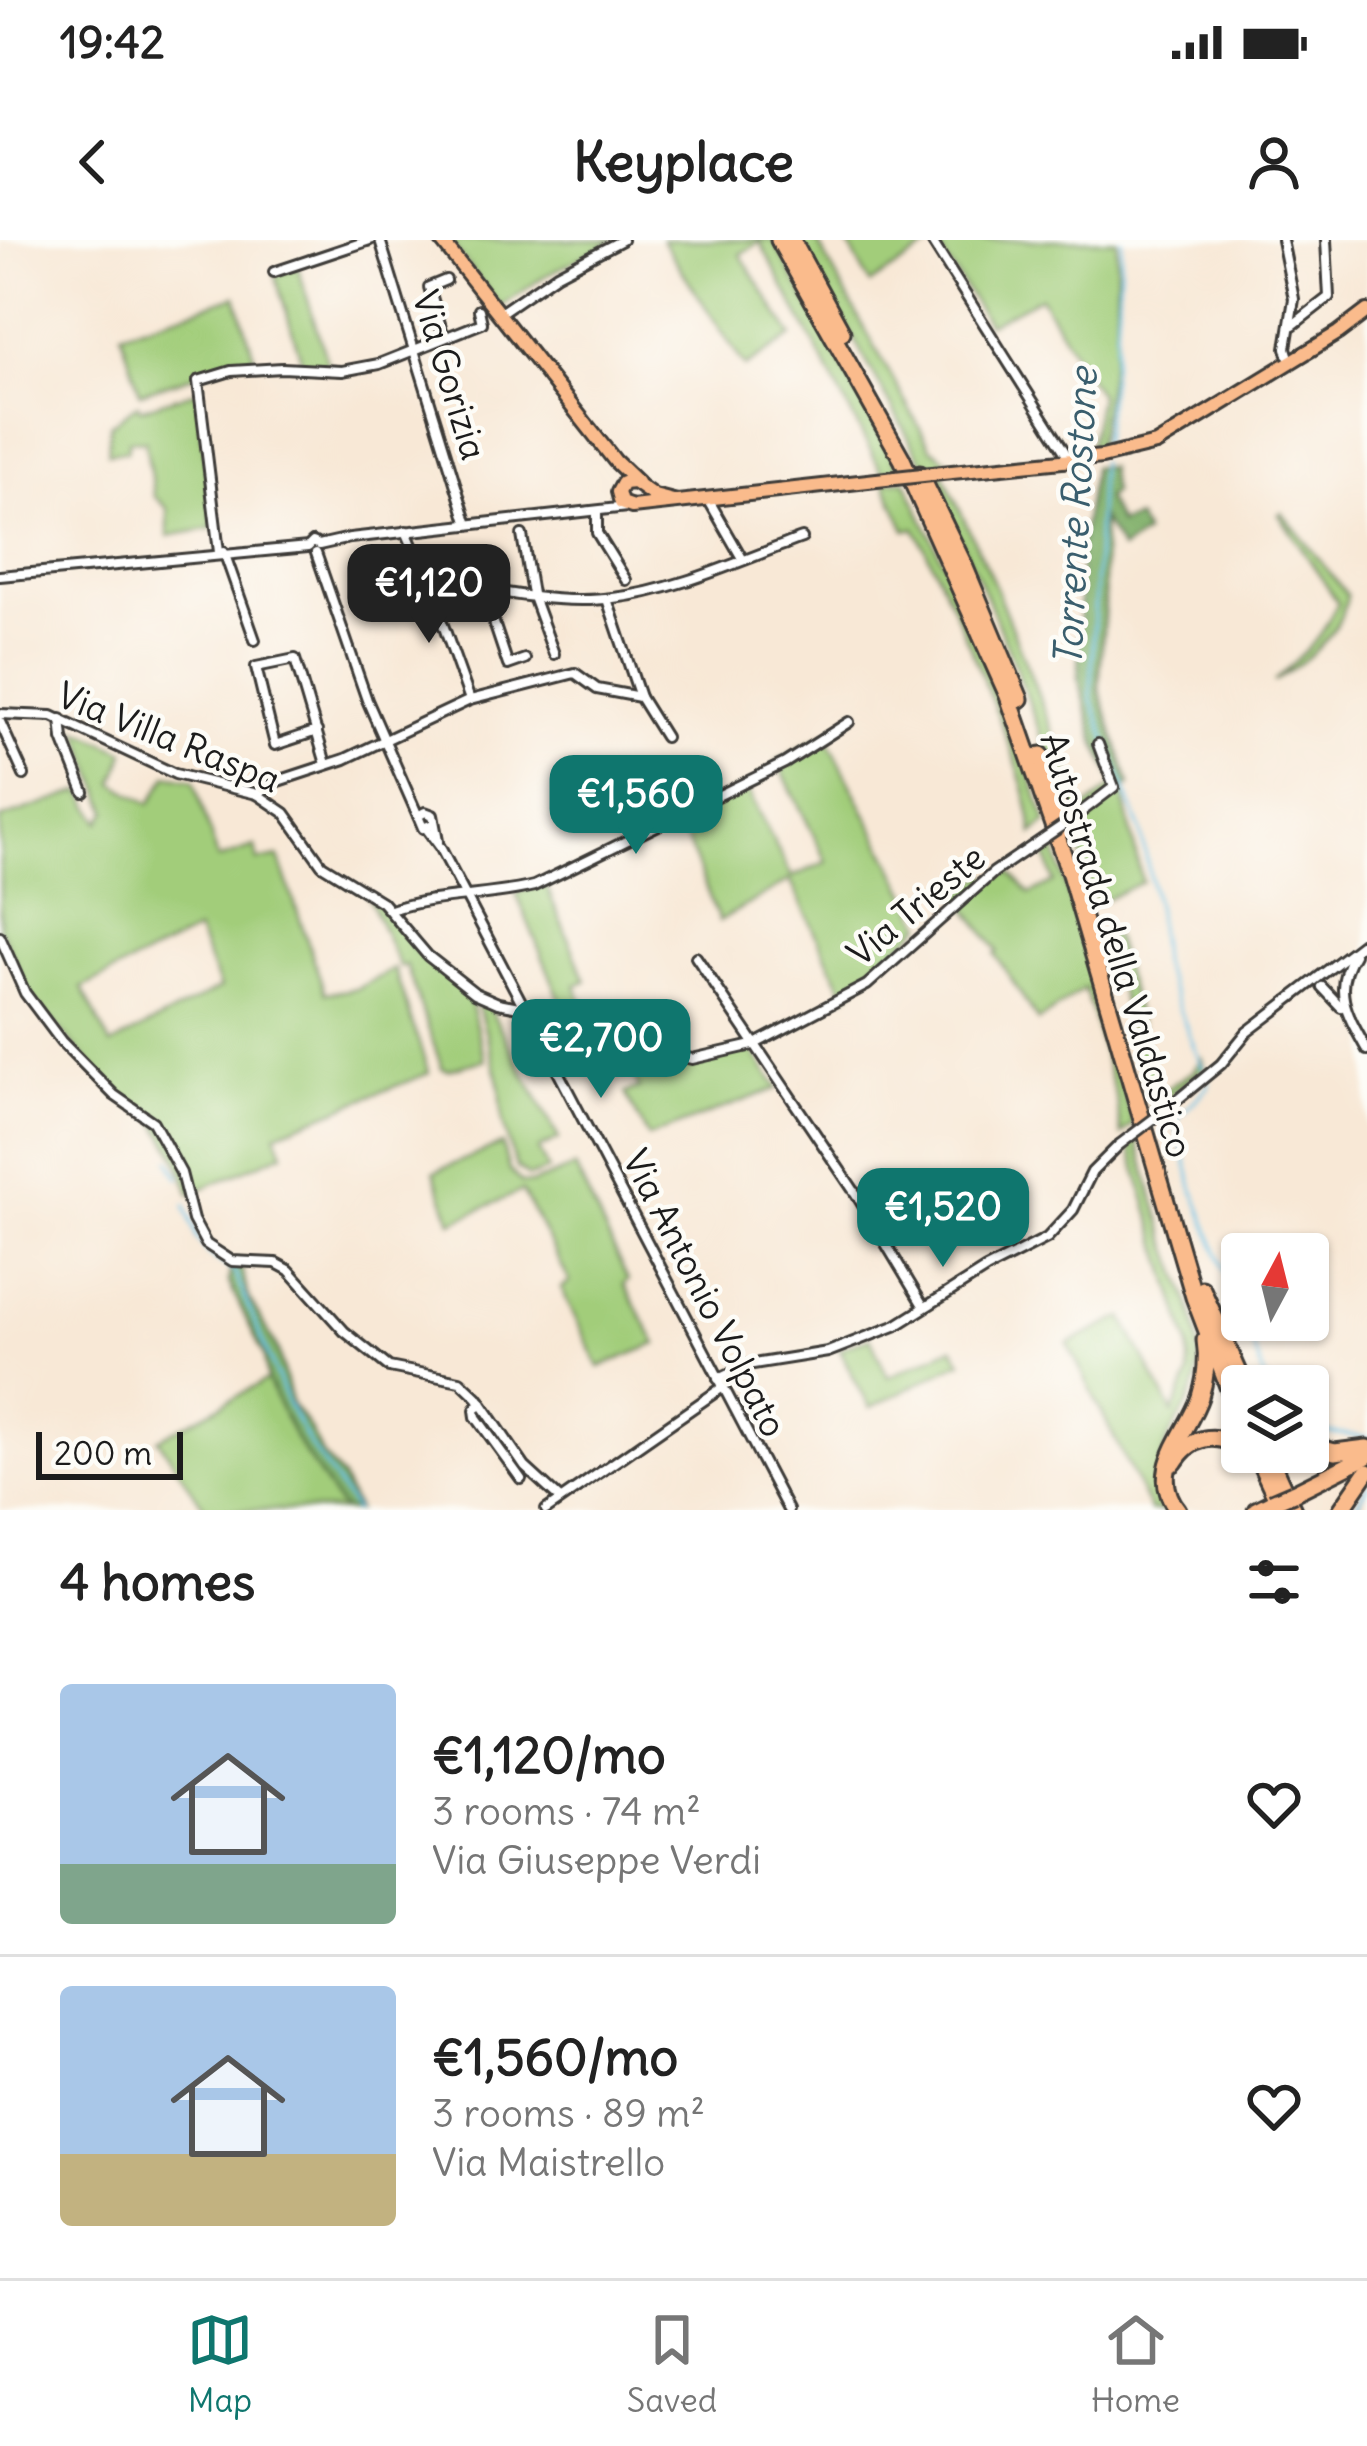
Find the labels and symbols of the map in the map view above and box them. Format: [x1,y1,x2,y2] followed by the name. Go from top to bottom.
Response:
[402,285,497,465] street label: Via Gorizia
[1043,363,1108,668] water label: Torrente Rostone
[331,544,527,646] pin: €1,120
[51,672,287,803] street label: Via Villa Raspa
[1030,727,1203,1163] street label: Autostrada della Valdastico
[538,755,734,857] pin: €1,560
[838,835,994,976] street label: Via Trieste
[503,999,699,1101] pin: €2,700
[613,1142,796,1444] street label: Via Antonio Volpato
[845,1168,1041,1270] pin: €1,520
[1221,1233,1329,1341] north arrow
[36,1426,183,1479] scale bar

